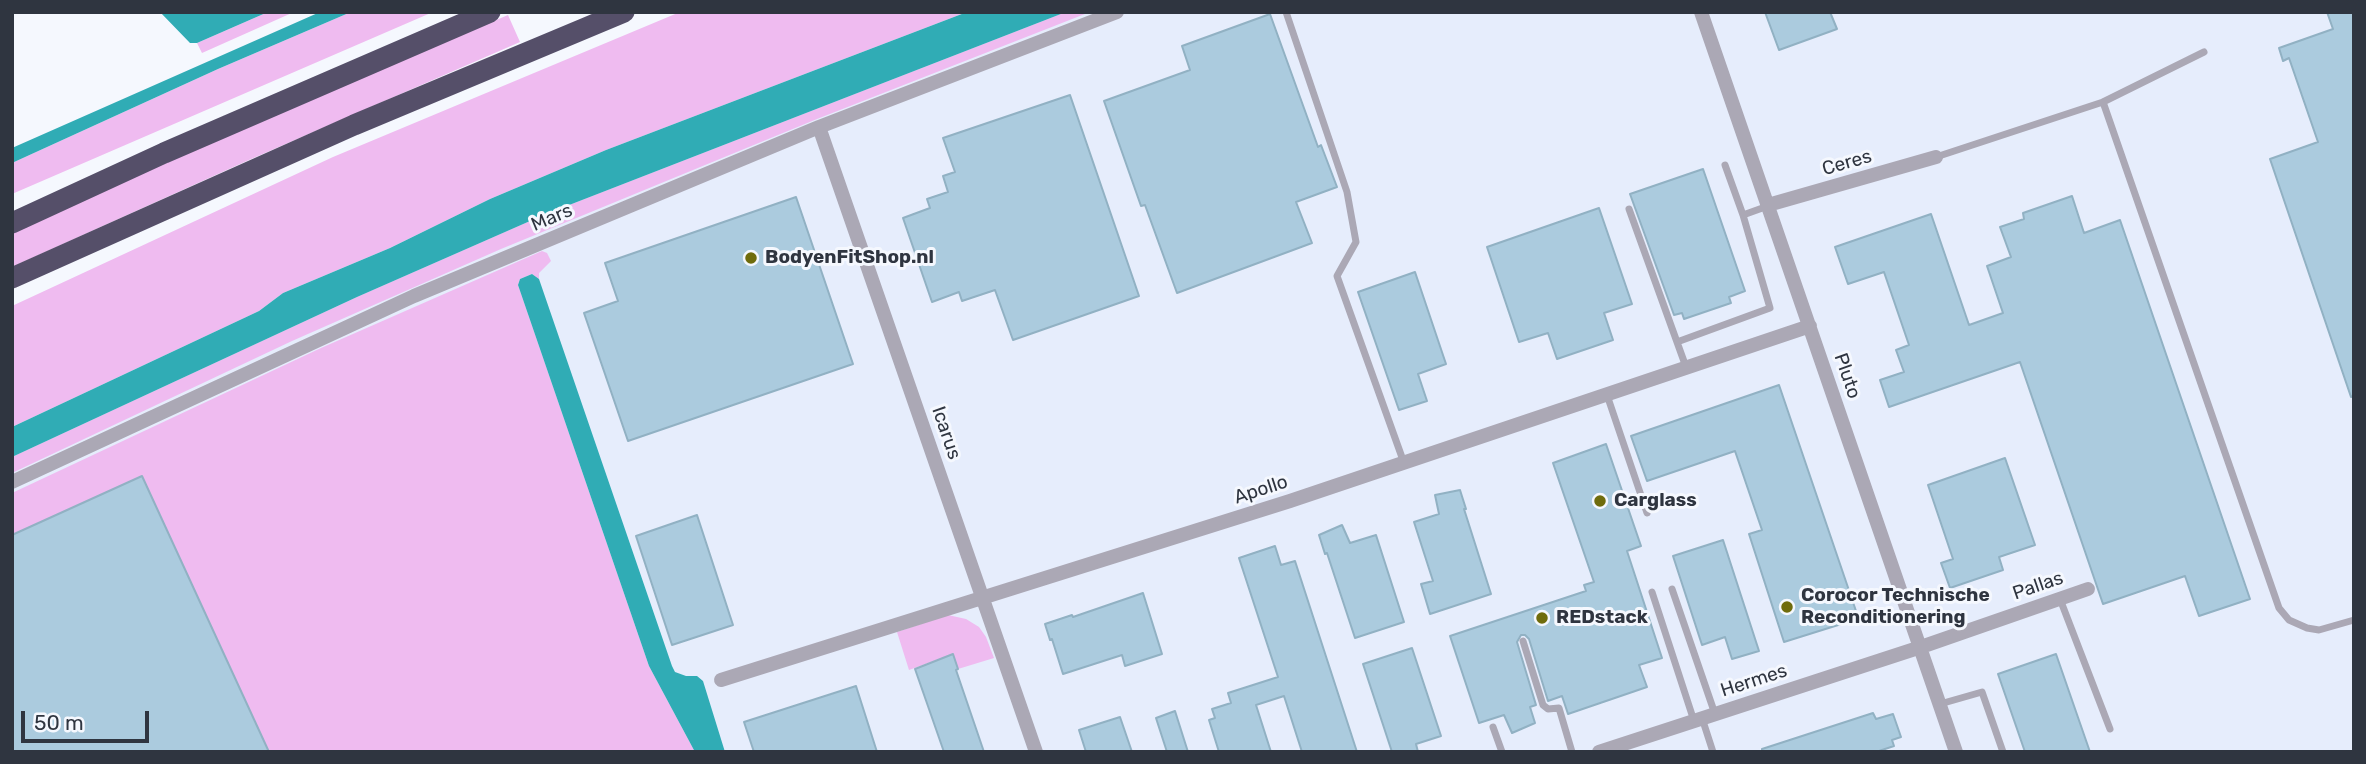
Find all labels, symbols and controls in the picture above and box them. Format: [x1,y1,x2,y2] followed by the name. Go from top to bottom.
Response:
[1820,145,1874,181] street label: Ceres
[528,199,576,237] street label: Mars
[765,247,934,269] place label: BodyenFitShop.nl
[743,250,759,266] marker: BodyenFitShop.nl
[1829,350,1865,402] street label: Pluto
[926,404,966,462] street label: Icarus
[1231,471,1291,509] street label: Apollo
[1614,490,1697,512] place label: Carglass
[1592,493,1608,509] marker: Carglass
[2010,567,2066,605] street label: Pallas
[1801,585,1990,629] place label: Corocor Technische Reconditionering
[1779,599,1795,615] marker: Corocor Technische Reconditionering
[1556,607,1648,629] place label: REDstack
[1534,610,1550,626] marker: REDstack
[1718,660,1790,702] street label: Hermes
[24,698,152,742] scale bar
[34,710,84,735] text: 50 m

